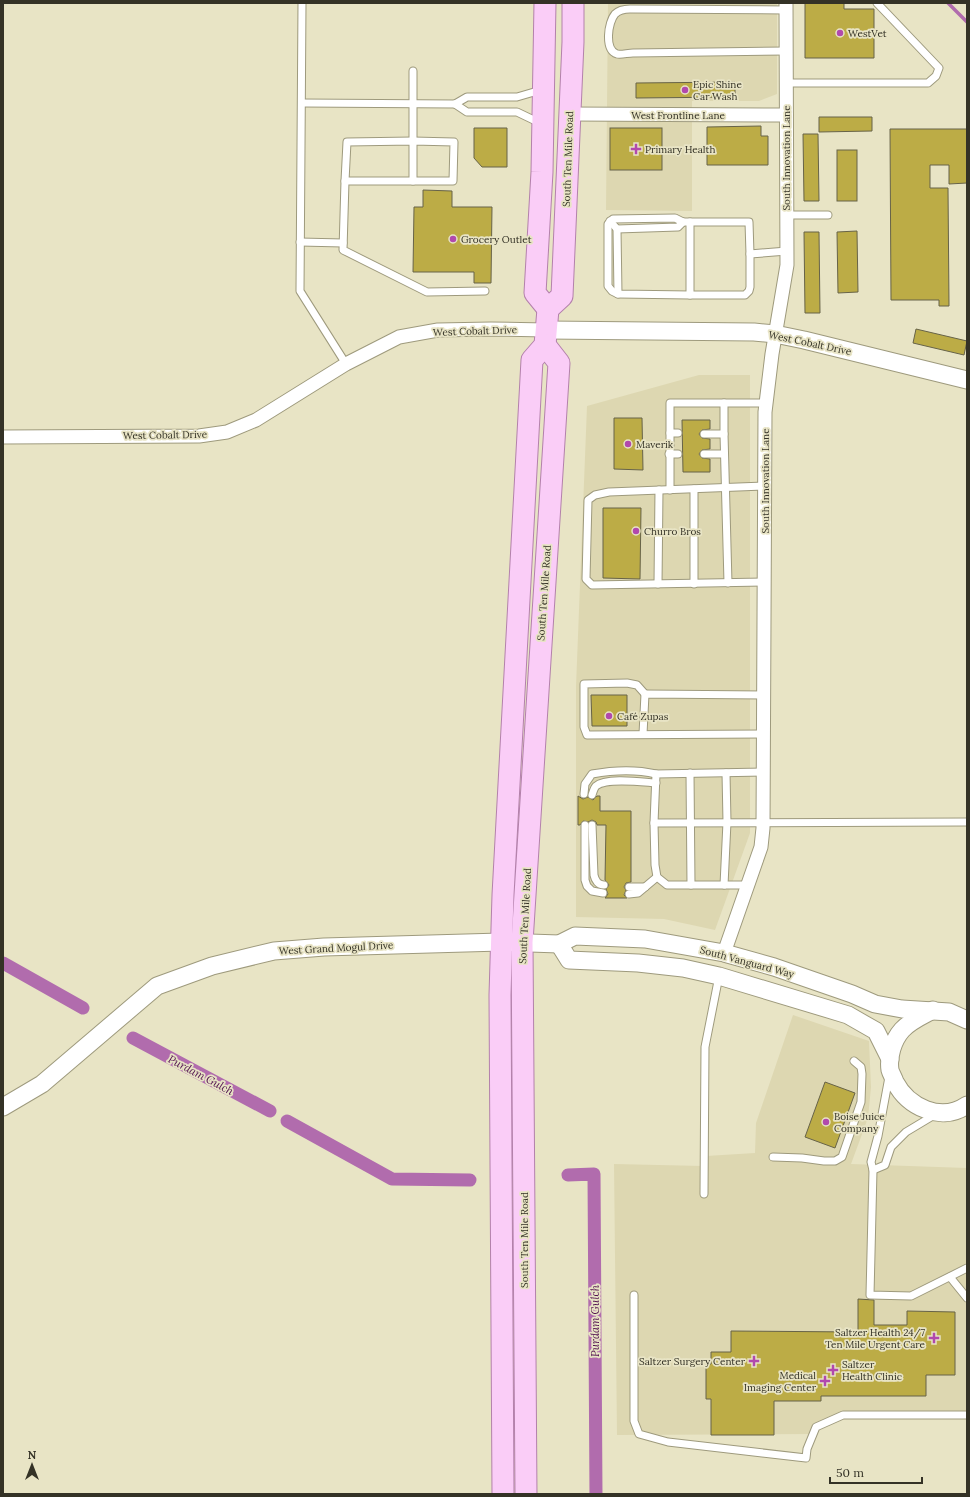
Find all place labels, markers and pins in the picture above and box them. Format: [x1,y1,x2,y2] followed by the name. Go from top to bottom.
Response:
[848,27,887,40] place label: WestVet
[835,28,845,38] marker: WestVet
[693,78,742,103] place label: Epic Shine Car Wash
[680,85,690,95] marker: Epic Shine Car Wash
[630,143,642,155] marker: Primary Health
[645,143,715,156] place label: Primary Health
[461,233,532,246] place label: Grocery Outlet
[448,234,458,244] marker: Grocery Outlet
[636,438,674,451] place label: Maverik
[623,439,633,449] marker: Maverik
[644,525,701,538] place label: Churro Bros
[631,526,641,536] marker: Churro Bros
[617,710,669,723] place label: Café Zupas
[604,711,614,721] marker: Café Zupas
[834,1110,885,1135] place label: Boise Juice Company
[821,1117,831,1127] marker: Boise Juice Company
[825,1326,926,1351] place label: Saltzer Health 24/7 Ten Mile Urgent Care
[928,1332,940,1344] marker: Saltzer Health 24/7 Ten Mile Urgent Care
[639,1355,746,1368] place label: Saltzer Surgery Center
[748,1355,760,1367] marker: Saltzer Surgery Center
[842,1358,902,1383] place label: Saltzer Health Clinic
[827,1364,839,1376] marker: Saltzer Health Clinic
[744,1369,817,1394] place label: Medical Imaging Center
[819,1375,831,1387] marker: Medical Imaging Center

